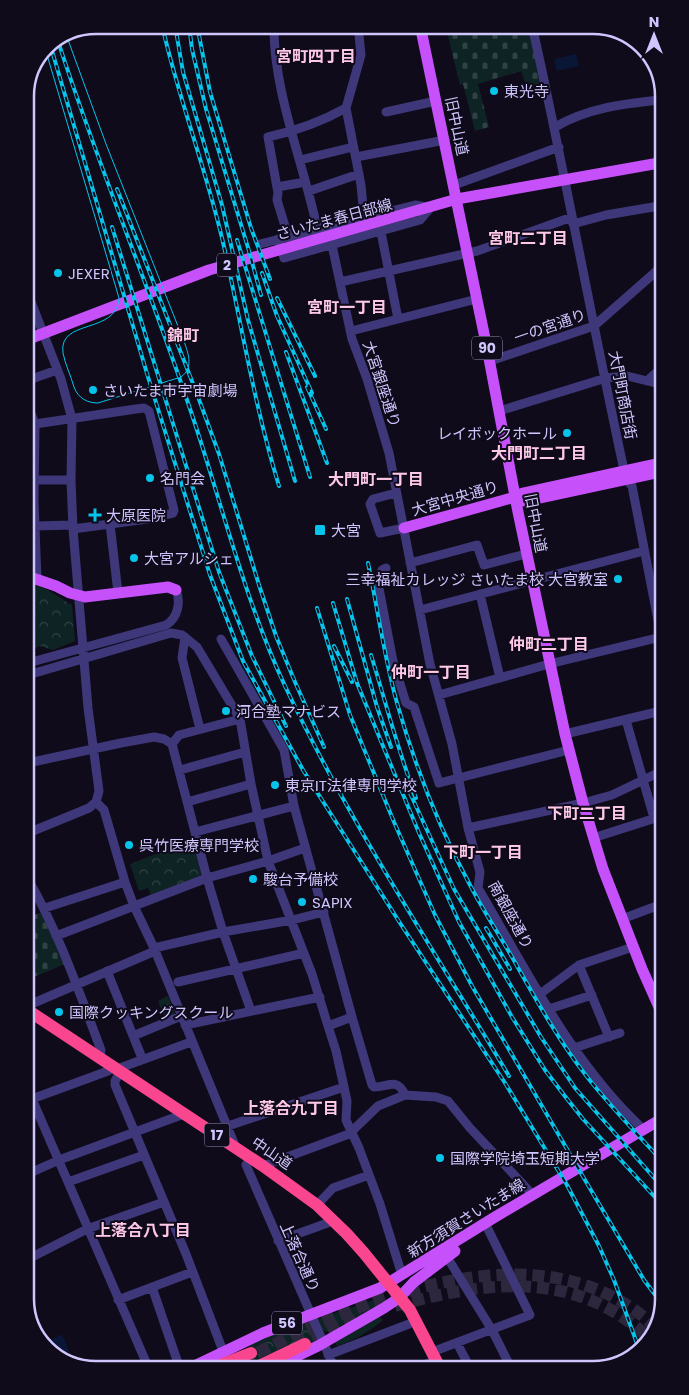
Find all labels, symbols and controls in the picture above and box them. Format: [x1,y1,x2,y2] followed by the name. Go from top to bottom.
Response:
[629,10,679,60] north arrow
[649,12,659,32] text: N
[276,45,356,68] district label: 宮町四丁目
[504,81,549,102] place label: 東光寺
[488,85,500,97] marker: 東光寺
[440,94,474,158] street label: 旧中山道
[274,193,394,245] street label: さいたま春日部線
[488,227,568,250] district label: 宮町二丁目
[217,254,237,276] road number: 2
[68,263,110,284] place label: JEXER
[52,267,64,279] marker: JEXER
[307,296,387,319] district label: 宮町一丁目
[511,304,589,348] street label: 一の宮通り
[167,324,199,347] district label: 錦町
[472,336,502,359] road number: 90
[358,338,406,430] street label: 大宮銀座通り
[604,349,642,441] street label: 大門町商店街
[103,380,238,401] place label: さいたま市宇宙劇場
[87,384,99,396] marker: さいたま市宇宙劇場
[437,423,557,444] place label: レイボックホール
[561,427,573,439] marker: レイボックホール
[491,442,587,465] district label: 大門町二丁目
[160,468,205,489] place label: 名門会
[328,468,424,491] district label: 大門町一丁目
[144,472,156,484] marker: 名門会
[409,476,501,520] street label: 大宮中央通り
[520,492,552,554] street label: 旧中山道
[106,505,166,526] place label: 大原医院
[88,508,102,522] marker: 大原医院
[331,520,361,541] place label: 大宮
[313,523,327,537] marker: 大宮
[144,548,234,569] place label: 大宮アルシェ
[128,552,140,564] marker: 大宮アルシェ
[345,569,608,590] place label: 三幸福祉カレッジ さいたま校 大宮教室
[612,573,624,585] marker: 三幸福祉カレッジ さいたま校 大宮教室
[509,633,589,656] district label: 仲町二丁目
[391,661,471,684] district label: 仲町一丁目
[236,701,341,722] place label: 河合塾マナビス
[220,705,232,717] marker: 河合塾マナビス
[285,775,417,796] place label: 東京IT法律専門学校
[269,779,281,791] marker: 東京IT法律専門学校
[547,802,627,825] district label: 下町二丁目
[139,835,259,856] place label: 呉竹医療専門学校
[123,839,135,851] marker: 呉竹医療専門学校
[443,841,523,864] district label: 下町一丁目
[263,869,338,890] place label: 駿台予備校
[247,873,259,885] marker: 駿台予備校
[484,877,538,953] street label: 南銀座通り
[312,892,353,913] place label: SAPIX
[296,896,308,908] marker: SAPIX
[69,1002,234,1023] place label: 国際クッキングスクール
[53,1006,65,1018] marker: 国際クッキングスクール
[243,1097,339,1120] district label: 上落合九丁目
[204,1124,230,1146] road number: 17
[247,1132,297,1174] street label: 中山道
[450,1148,600,1169] place label: 国際学院埼玉短期大学
[434,1152,446,1164] marker: 国際学院埼玉短期大学
[403,1173,529,1263] street label: 新方須賀さいたま線
[275,1218,325,1296] street label: 上落合通り
[95,1219,191,1242] district label: 上落合八丁目
[272,1312,302,1335] road number: 56

